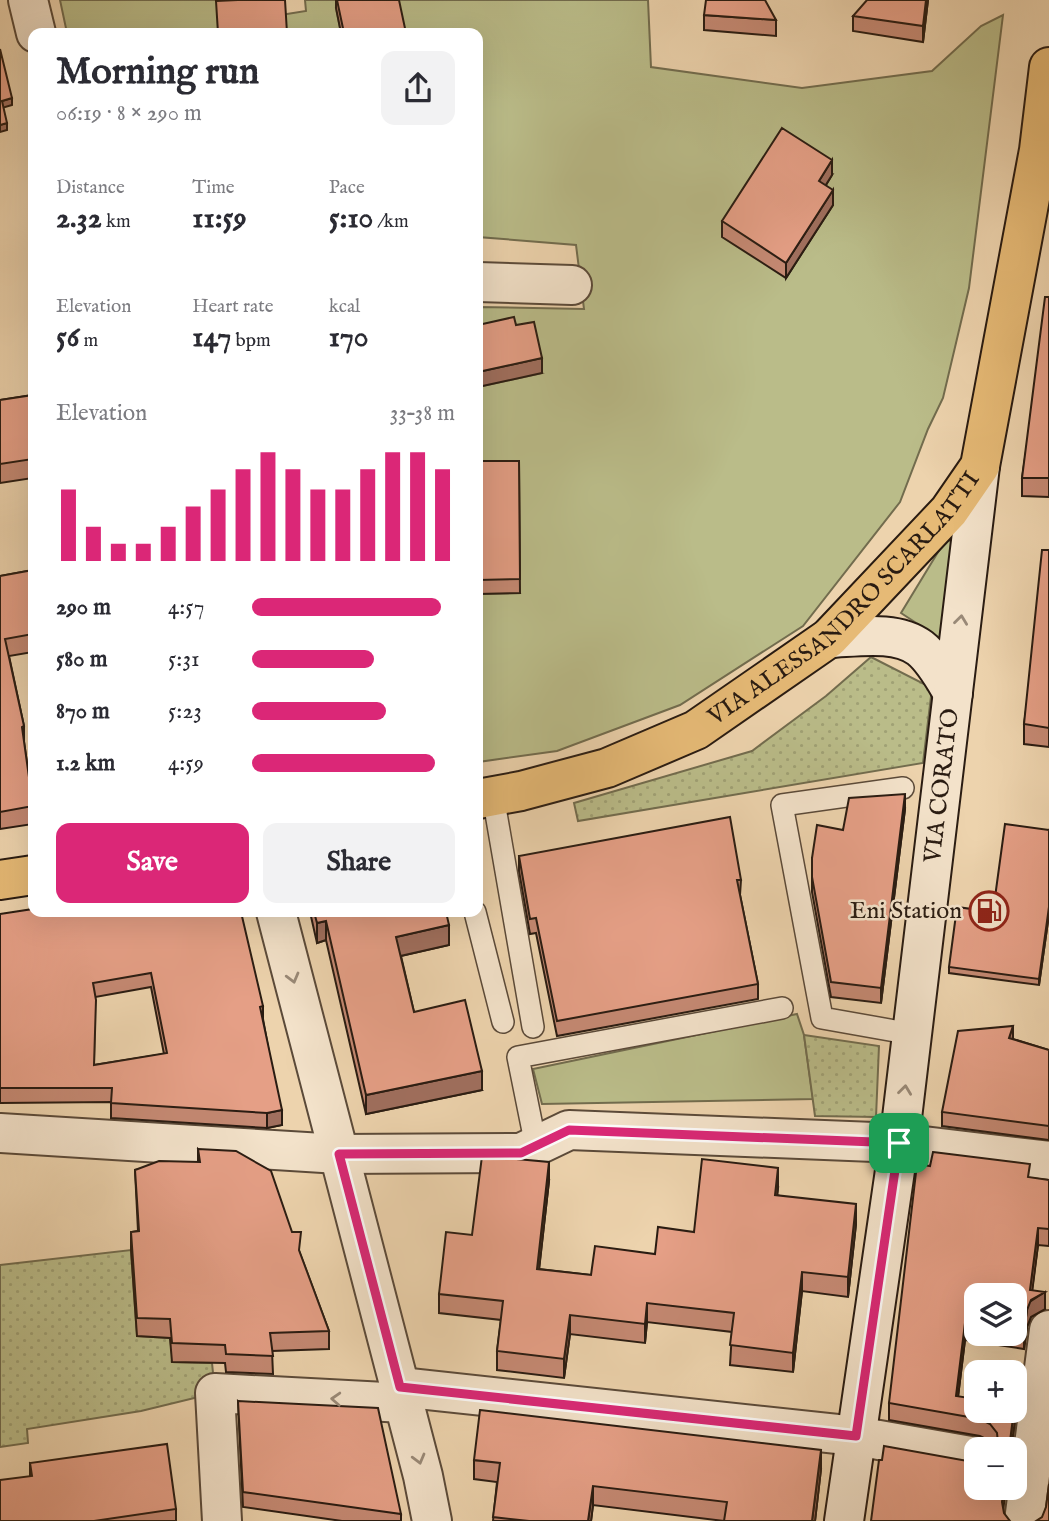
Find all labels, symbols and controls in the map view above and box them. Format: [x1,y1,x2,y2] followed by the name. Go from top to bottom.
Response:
[56,49,259,97] text: Morning run
[381,51,455,125] button: share
[56,99,202,128] text: 06:19 · 8 × 290 m
[56,176,125,200] text: Distance
[192,176,235,200] text: Time
[329,176,365,200] text: Pace
[56,200,102,238] text: 2.32
[192,200,247,238] text: 11:59
[329,200,373,238] text: 5:10
[102,210,131,234] text: km
[373,210,409,234] text: /km
[56,295,131,319] text: Elevation
[192,295,273,319] text: Heart rate
[329,295,360,319] text: kcal
[56,319,79,357] text: 56
[192,319,231,357] text: 147
[329,319,369,357] text: 170
[79,329,98,353] text: m
[231,329,271,353] text: bpm
[56,399,147,428] text: Elevation
[390,399,455,428] text: 33–38 m
[701,466,987,733] street label: VIA ALESSANDRO SCARLATTI
[56,593,111,622] text: 290 m
[168,593,204,622] text: 4:57
[954,615,969,626] one-way arrow
[56,645,107,674] text: 580 m
[168,645,200,674] text: 5:31
[56,697,110,726] text: 870 m
[168,697,202,726] text: 5:23
[917,707,966,865] street label: VIA CORATO
[56,749,115,778] text: 1.2 km
[168,749,204,778] text: 4:59
[56,823,249,903] button: Save
[263,823,455,903] button: Share
[968,890,1010,932] fuel station icon: Eni Station
[850,896,962,927] place label: Eni Station
[285,972,299,984] one-way arrow
[898,1084,913,1095] one-way arrow
[869,1113,929,1173] pin
[880,1124,918,1162] icon: arrive
[964,1283,1027,1500] map controls
[964,1283,1027,1346] button: layers
[964,1360,1027,1423] button: +
[330,1392,341,1407] one-way arrow
[964,1437,1027,1500] button: −
[410,1452,425,1464] one-way arrow

